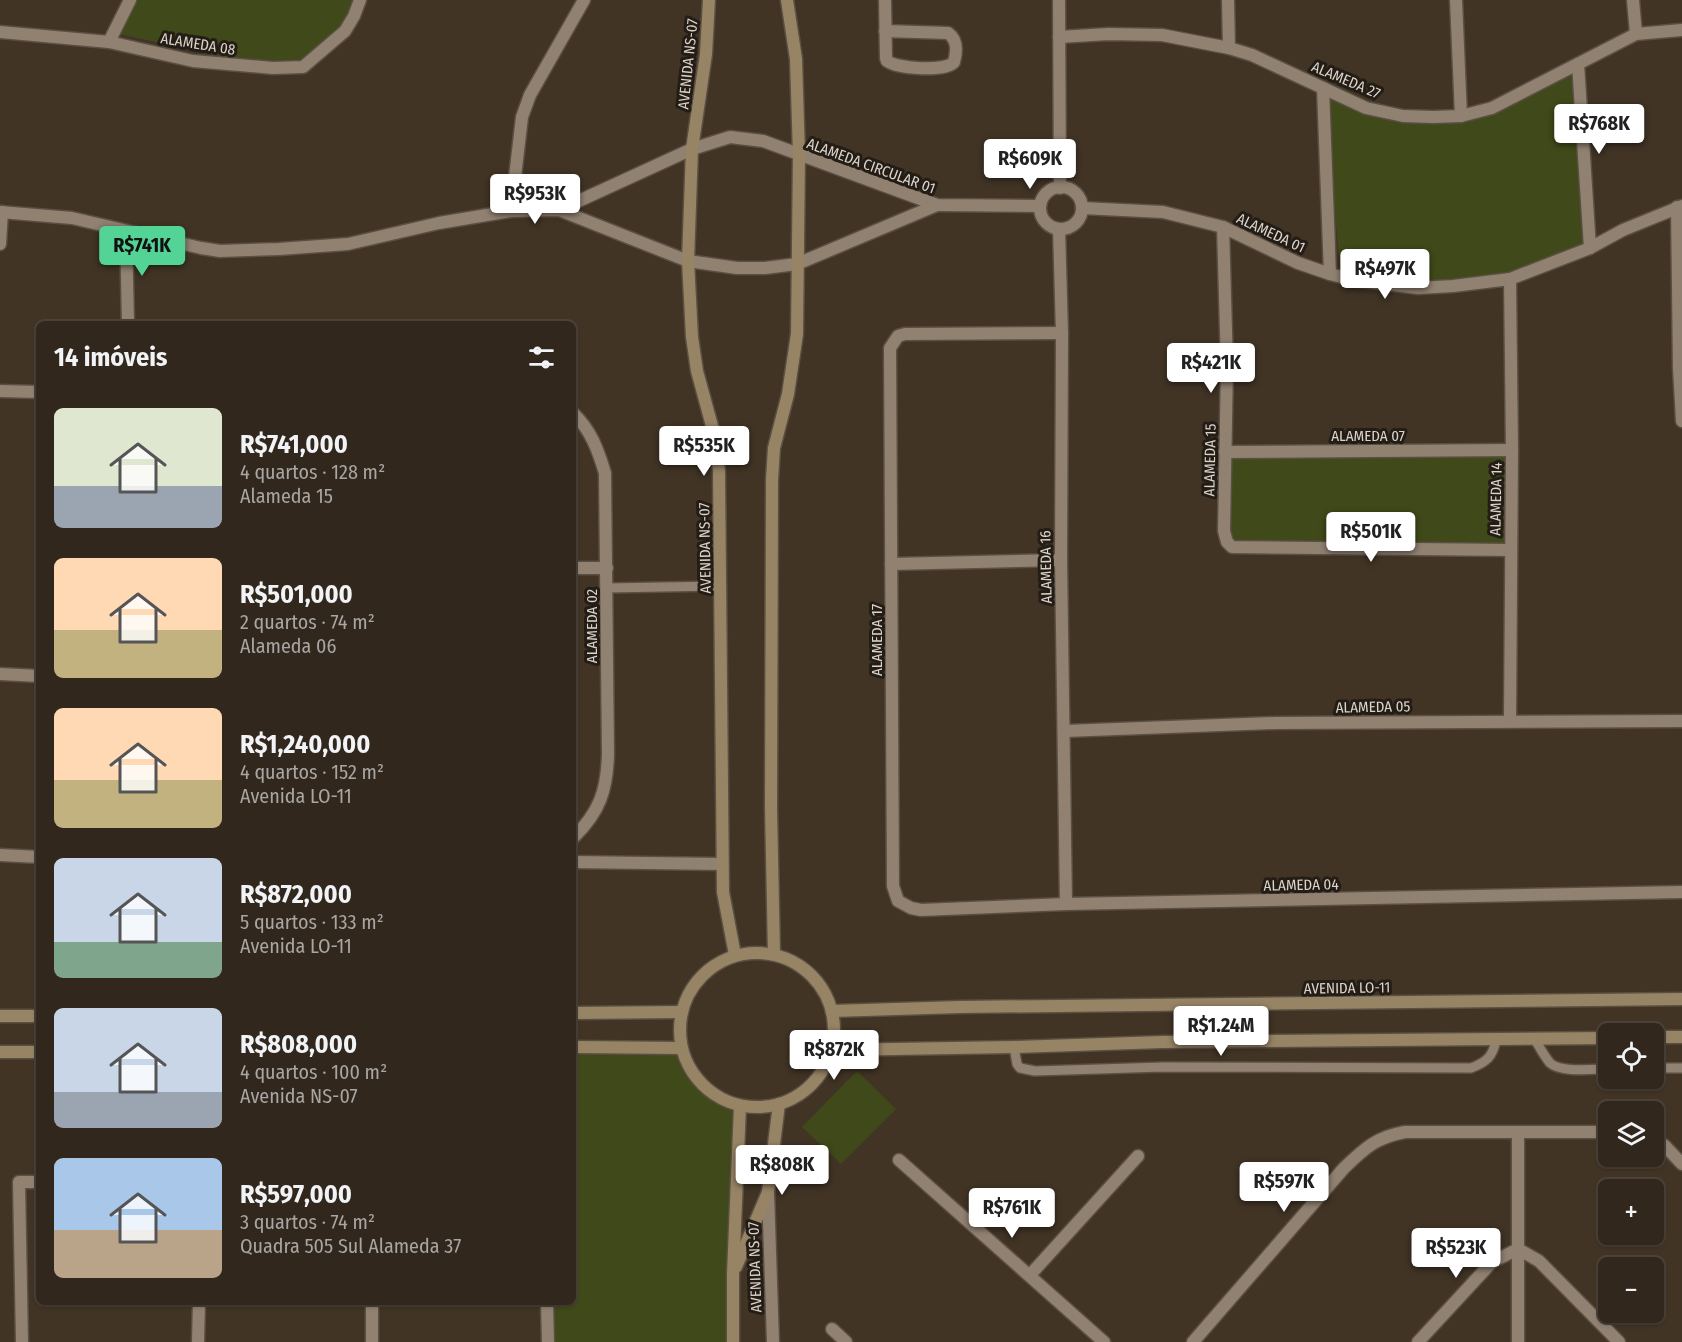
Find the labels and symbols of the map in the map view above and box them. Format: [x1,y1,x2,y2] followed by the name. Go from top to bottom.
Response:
[674,18,702,110] street label: AVENIDA NS-07
[159,29,237,59] street label: ALAMEDA 08
[1309,58,1383,102] street label: ALAMEDA 27
[1550,104,1648,155] pin: R$768K
[804,134,938,198] street label: ALAMEDA CIRCULAR 01
[981,139,1079,190] pin: R$609K
[486,174,584,225] pin: R$953K
[1234,209,1308,257] street label: ALAMEDA 01
[93,226,191,277] pin: R$741K
[1336,249,1434,300] pin: R$497K
[1162,343,1260,394] pin: R$421K
[1200,423,1220,497] street label: ALAMEDA 15
[655,426,753,477] pin: R$535K
[1331,427,1405,445] street label: ALAMEDA 07
[1486,462,1506,536] street label: ALAMEDA 14
[695,502,715,594] street label: AVENIDA NS-07
[1322,512,1420,563] pin: R$501K
[1036,530,1056,604] street label: ALAMEDA 16
[583,588,601,663] street label: ALAMEDA 02
[868,604,886,676] street label: ALAMEDA 17
[1335,697,1411,717] street label: ALAMEDA 05
[1263,875,1339,895] street label: ALAMEDA 04
[1303,978,1391,998] street label: AVENIDA LO-11
[1166,1006,1276,1057] pin: R$1.24M
[785,1030,883,1081] pin: R$872K
[733,1145,831,1196] pin: R$808K
[1235,1162,1333,1213] pin: R$597K
[963,1188,1061,1239] pin: R$761K
[744,1221,766,1313] street label: AVENIDA NS-07
[1407,1228,1505,1279] pin: R$523K

